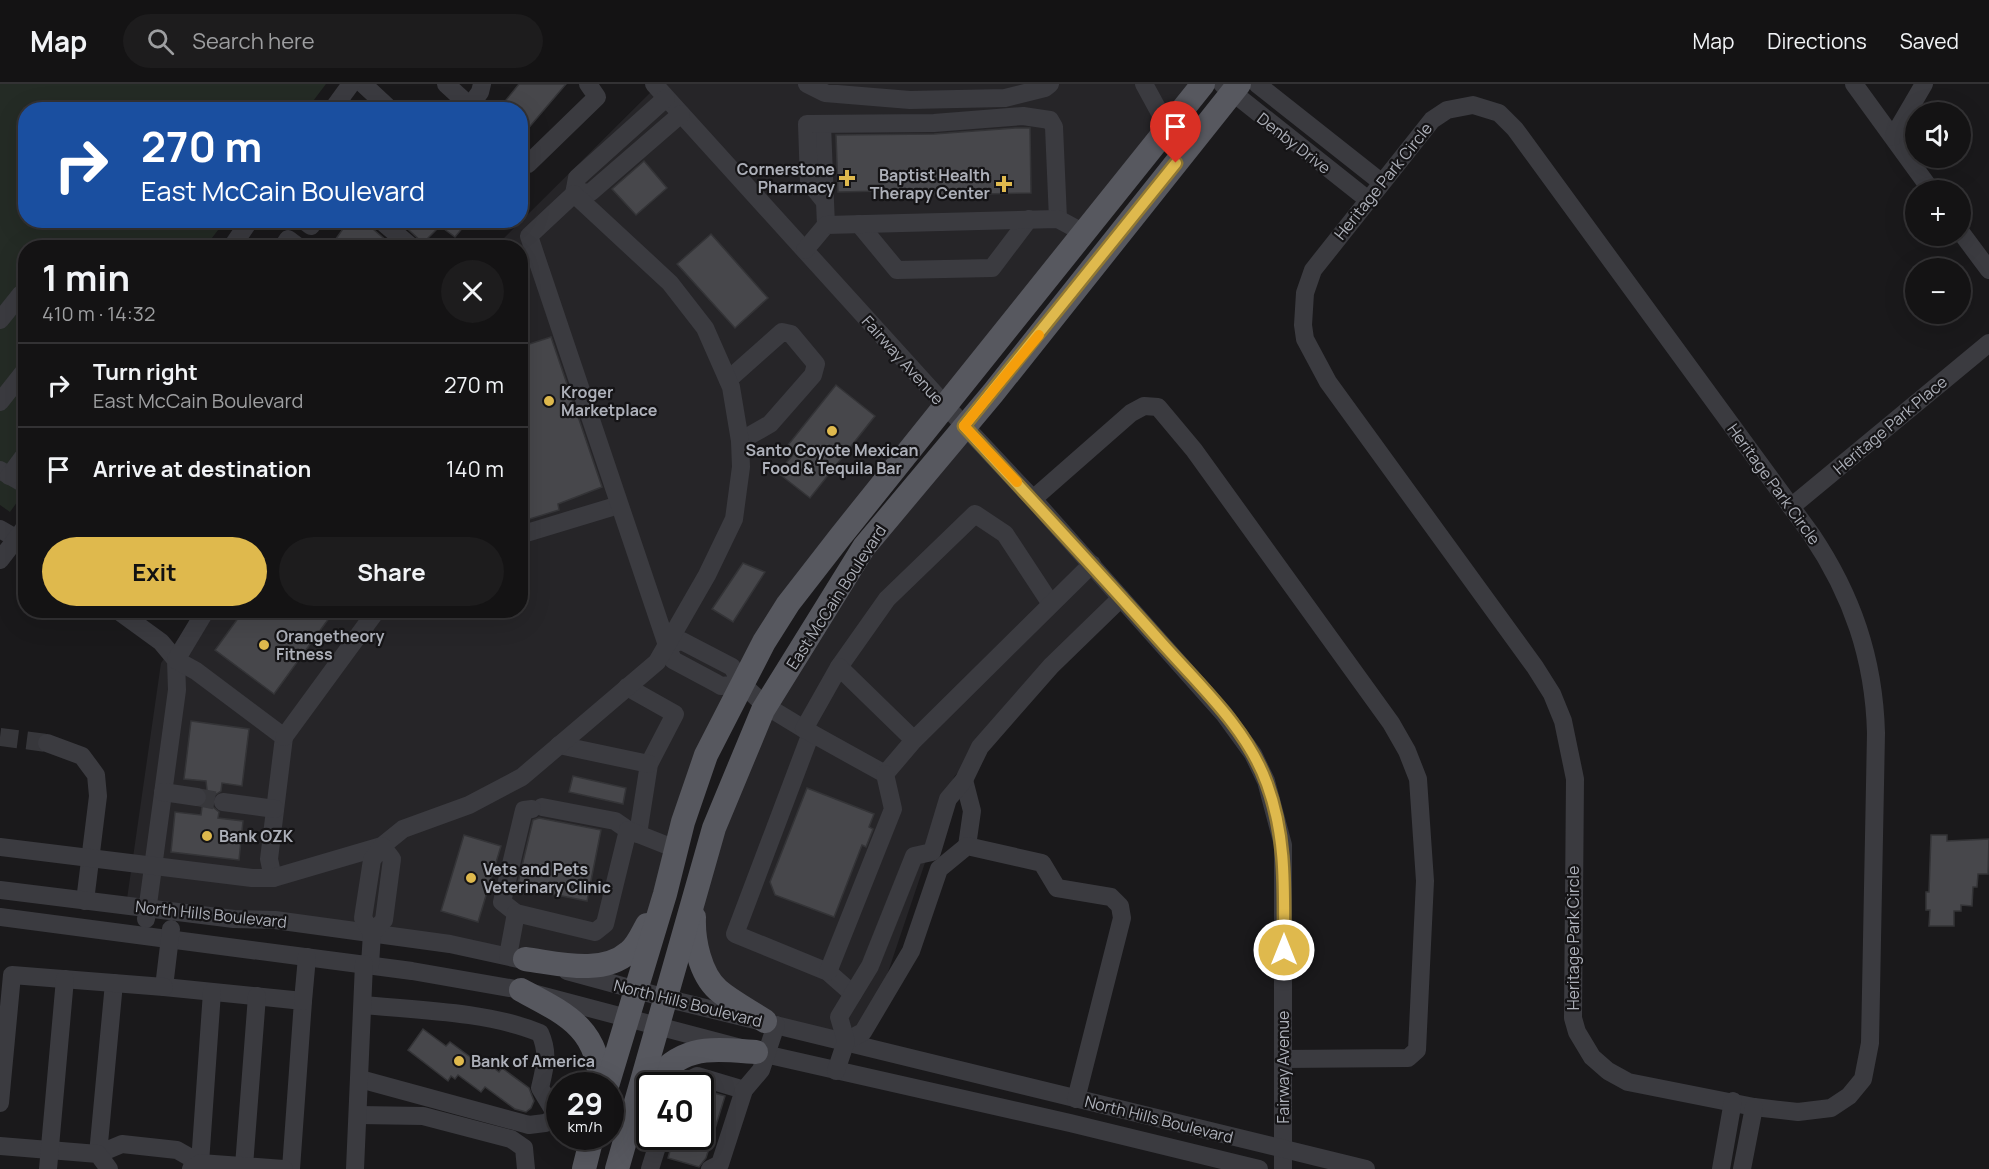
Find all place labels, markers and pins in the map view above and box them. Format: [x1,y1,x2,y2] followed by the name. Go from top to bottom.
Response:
[1150,101,1201,163] pin
[737,158,835,198] place label: Cornerstone Pharmacy
[870,164,990,204] place label: Baptist Health Therapy Center
[840,171,854,185] marker: Cornerstone Pharmacy
[995,175,1013,193] marker: Baptist Health Therapy Center
[561,381,658,421] place label: Kroger Marketplace
[542,394,556,408] marker: Kroger Marketplace
[825,424,839,438] marker: Santo Coyote Mexican Food & Tequila Bar
[745,439,919,479] place label: Santo Coyote Mexican Food & Tequila Bar
[276,625,384,665] place label: Orangetheory Fitness
[257,638,271,652] marker: Orangetheory Fitness
[219,825,294,847] place label: Bank OZK
[200,829,214,843] marker: Bank OZK
[483,858,611,898] place label: Vets and Pets Veterinary Clinic
[464,871,478,885] marker: Vets and Pets Veterinary Clinic
[471,1050,595,1072] place label: Bank of America
[452,1054,466,1068] marker: Bank of America

